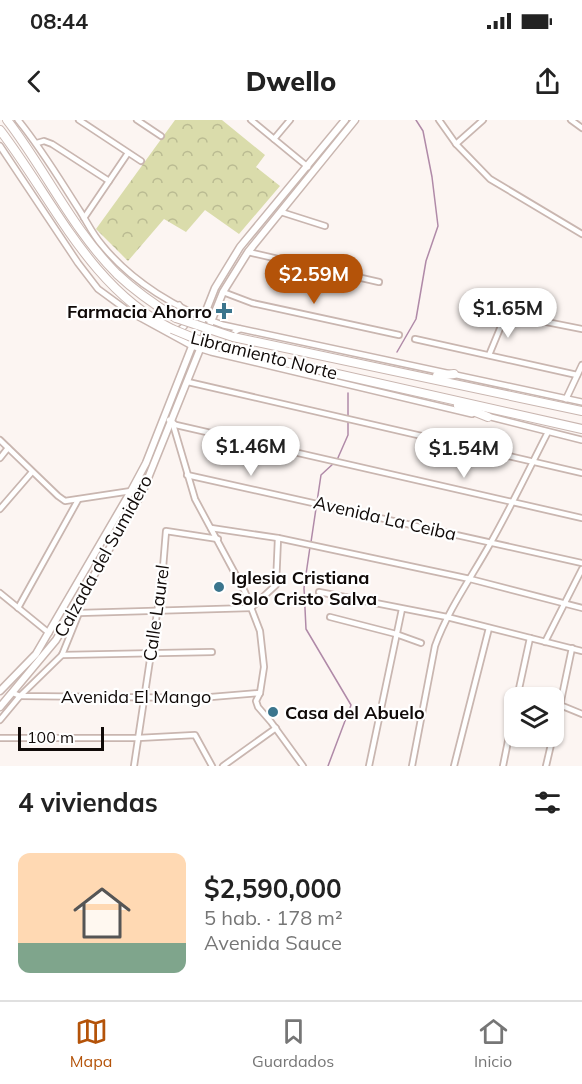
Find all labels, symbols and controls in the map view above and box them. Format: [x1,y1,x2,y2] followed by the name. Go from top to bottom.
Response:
[30,7,88,35] text: 08:44
[246,64,336,98] text: Dwello
[18,65,51,98] icon: back
[531,65,564,98] icon: share
[265,254,363,305] pin: $2.59M
[279,261,349,286] text: $2.59M
[459,288,557,339] pin: $1.65M
[473,295,543,320] text: $1.65M
[67,300,212,323] place label: Farmacia Ahorro
[217,304,231,318] marker: Farmacia Ahorro
[188,326,340,384] street label: Libramiento Norte
[202,426,300,477] pin: $1.46M
[415,428,513,479] pin: $1.54M
[216,433,286,458] text: $1.46M
[429,435,499,460] text: $1.54M
[49,471,157,641] street label: Calzada del Sumidero
[311,490,459,546] street label: Avenida La Ceiba
[138,563,174,663] street label: Calle Laurel
[231,566,377,610] place label: Iglesia Cristiana Solo Cristo Salva
[212,580,226,594] marker: Iglesia Cristiana Solo Cristo Salva
[61,685,211,708] street label: Avenida El Mango
[504,687,564,747] map controls
[504,687,564,747] button: layers
[285,701,425,724] place label: Casa del Abuelo
[266,705,280,719] marker: Casa del Abuelo
[18,724,104,752] scale bar
[27,727,74,747] text: 100 m
[18,786,158,819] text: 4 viviendas
[531,786,564,819] icon: filters
[204,872,342,905] text: $2,590,000
[66,877,138,949] icon: home
[204,905,343,930] text: 5 hab. · 178 m²
[204,930,342,955] text: Avenida Sauce
[70,1015,112,1071] tab: Mapa
[252,1015,334,1071] tab: Guardados
[474,1015,512,1071] tab: Inicio

